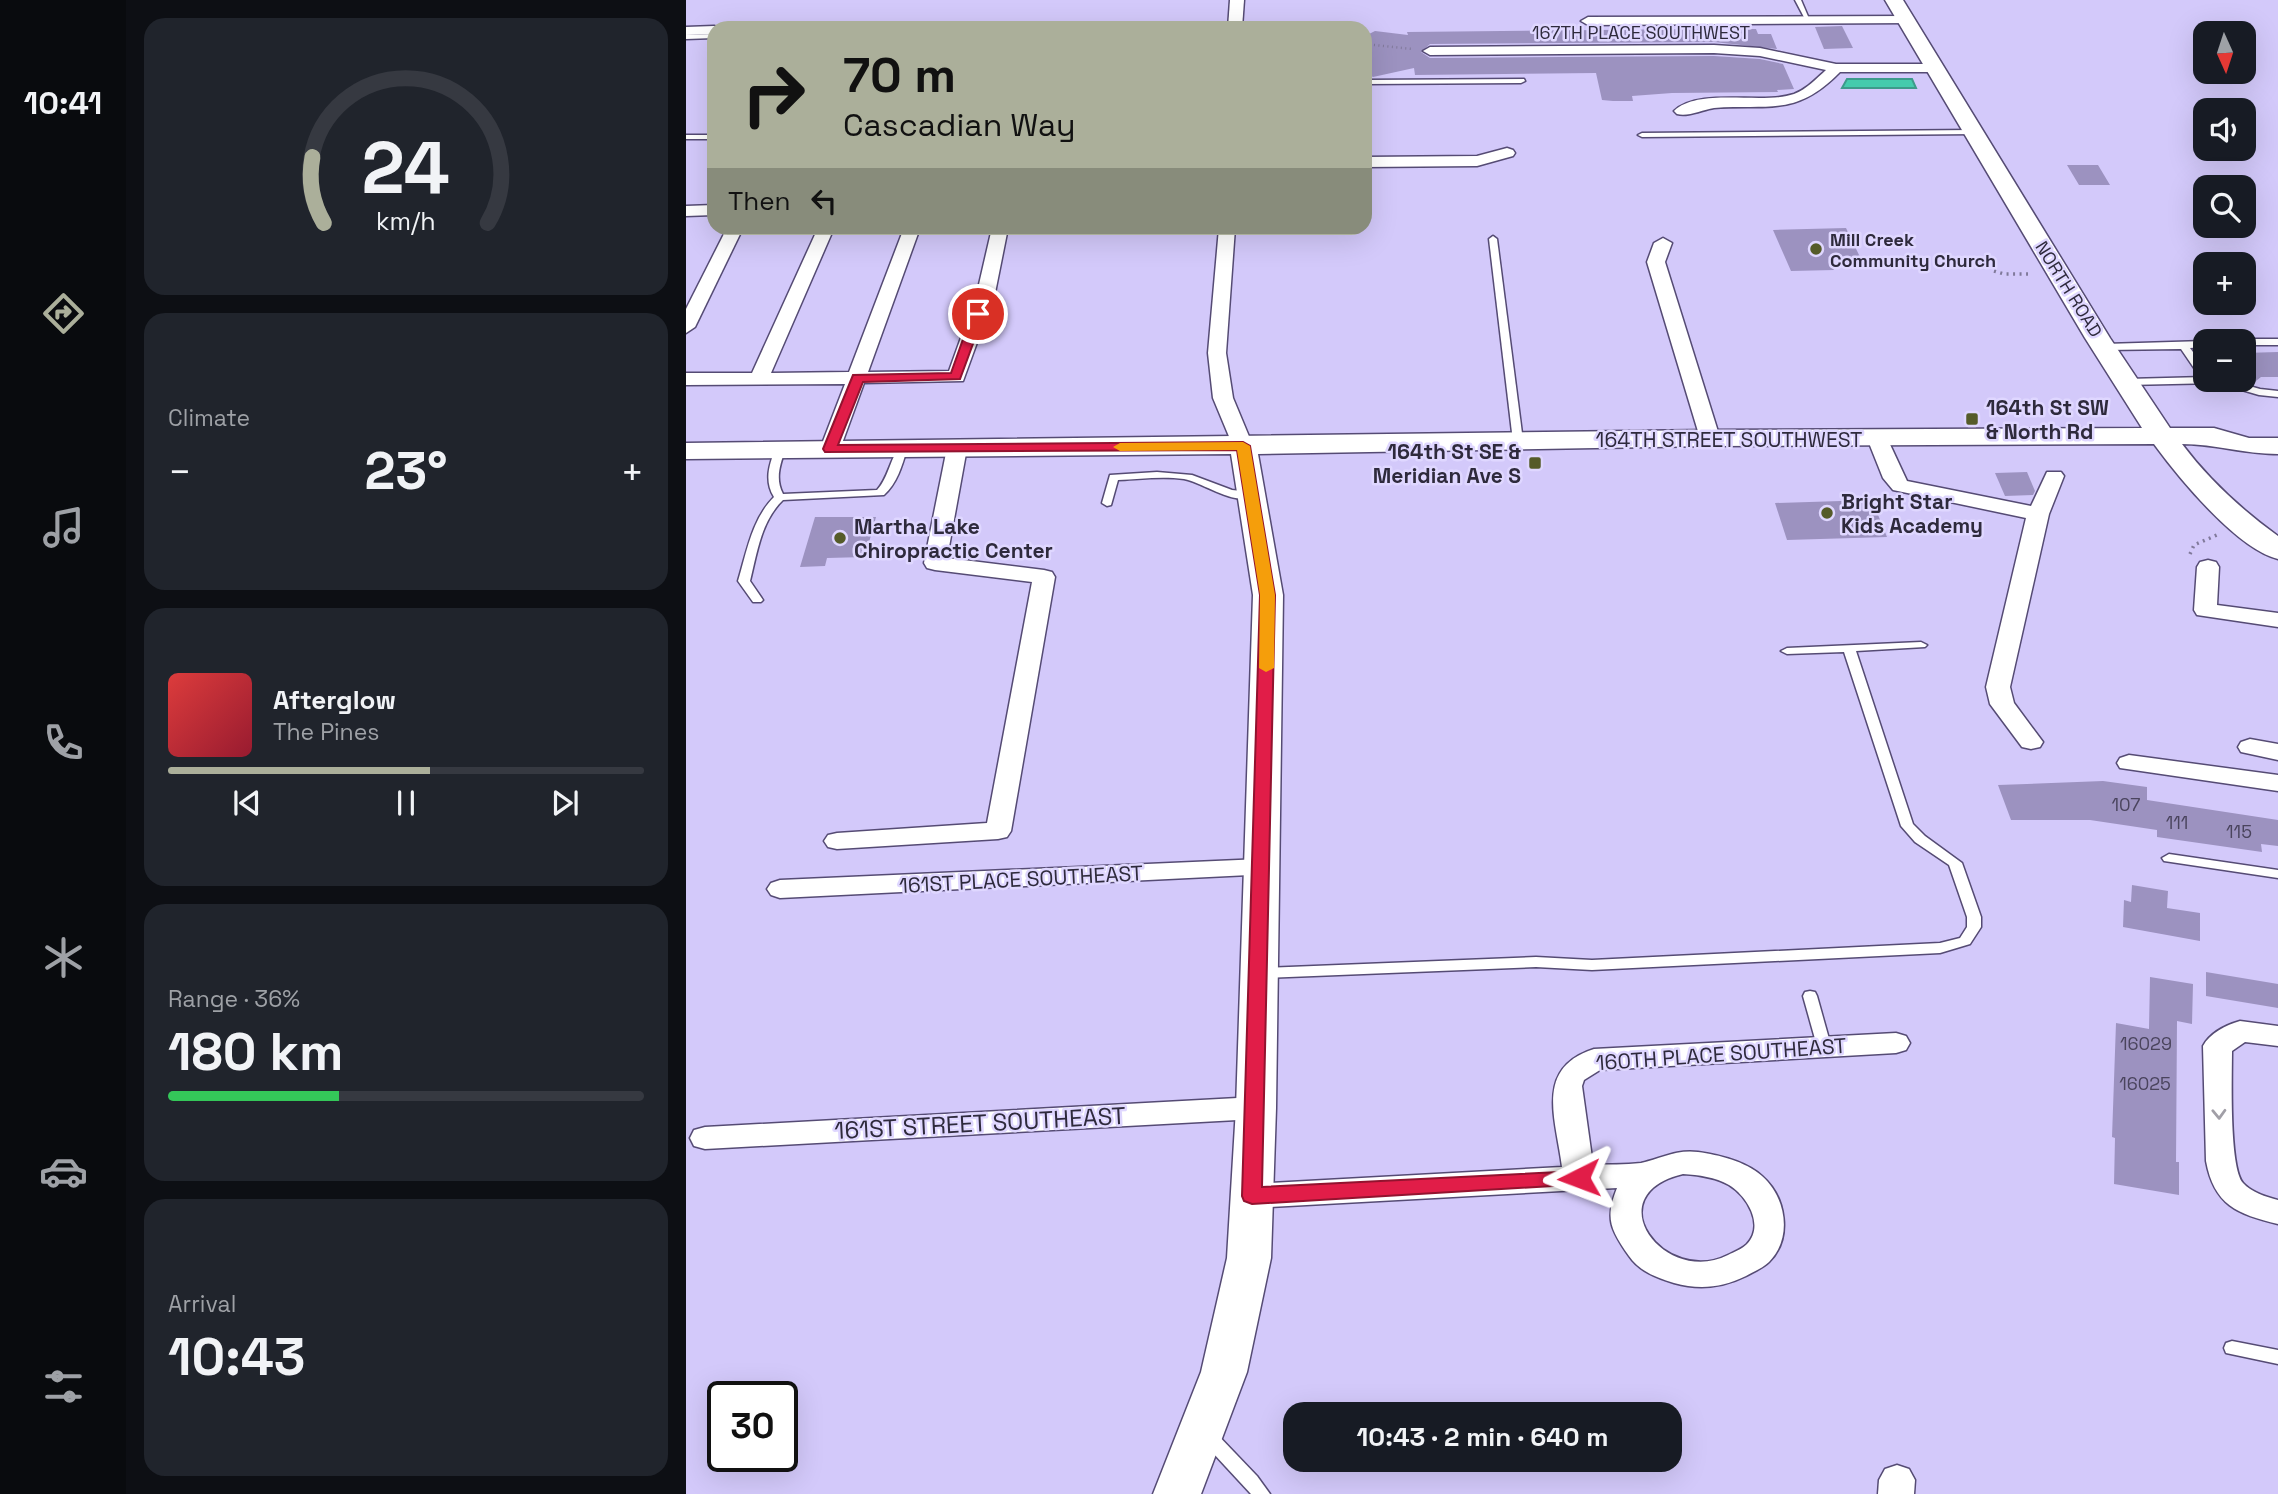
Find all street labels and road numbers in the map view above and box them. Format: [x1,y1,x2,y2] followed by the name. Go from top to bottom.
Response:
[1532,21,1750,44] street label: 167TH PLACE SOUTHWEST
[2030,237,2108,341] street label: NORTH ROAD
[1596,426,1862,453] street label: 164TH STREET SOUTHWEST
[898,859,1144,899] street label: 161ST PLACE SOUTHEAST
[1595,1032,1847,1076] street label: 160TH PLACE SOUTHEAST
[834,1100,1126,1146] street label: 161ST STREET SOUTHEAST

